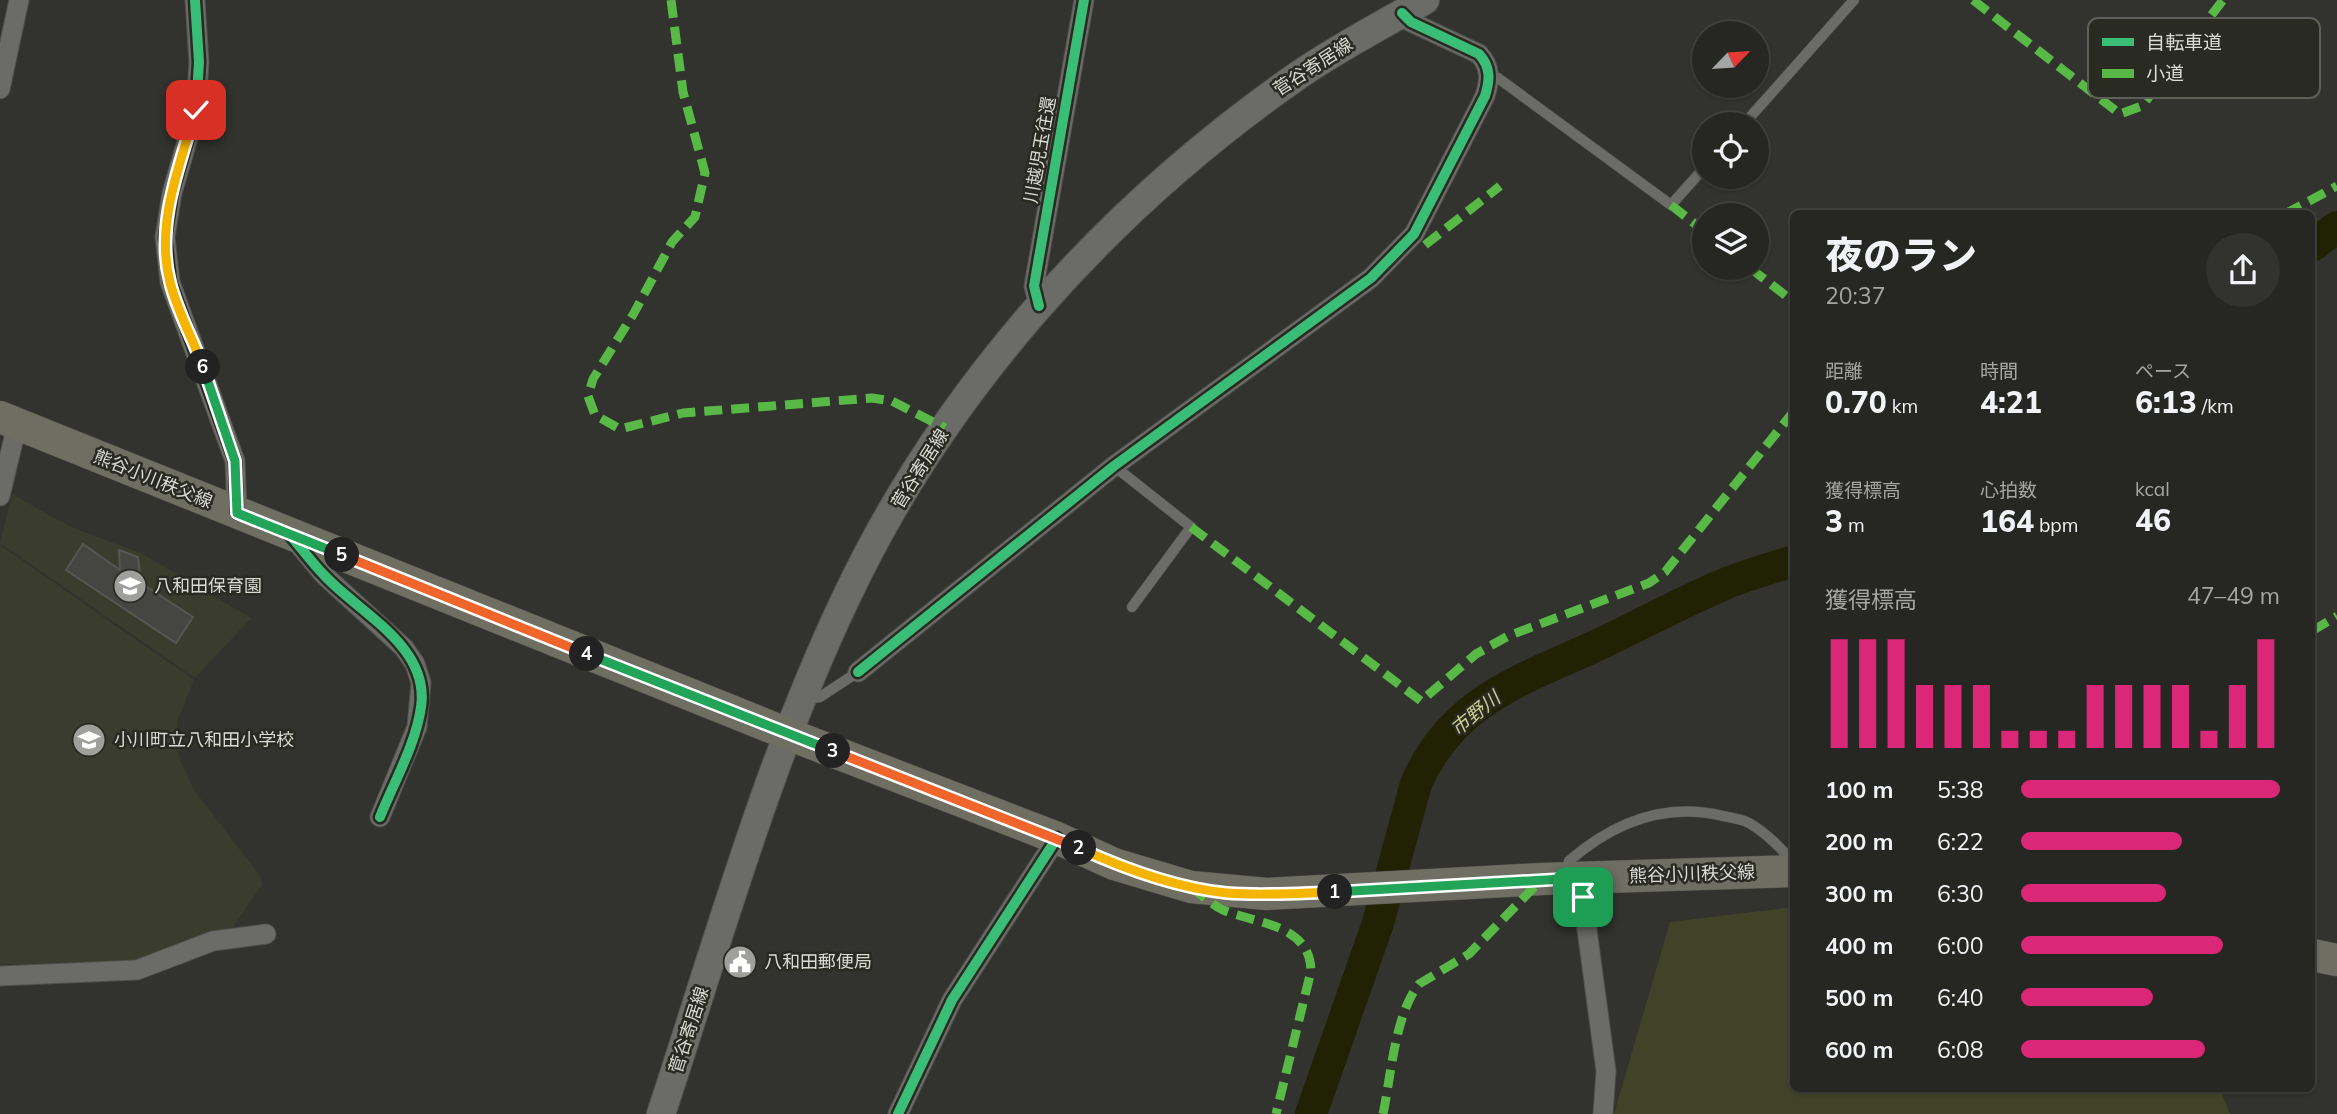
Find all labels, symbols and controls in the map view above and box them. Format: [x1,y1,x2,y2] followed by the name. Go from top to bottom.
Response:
[2088,18,2320,98] legend
[1692,21,1769,98] north arrow
[1692,21,1769,280] map controls
[2146,30,2222,54] text: 自転車道
[1269,32,1357,101] street label: 菅谷寄居線
[2146,61,2184,85] text: 小道
[166,80,226,140] pin
[177,91,215,129] icon: check
[1019,95,1060,205] street label: 川越児玉往還
[1692,112,1769,189] button: locate
[1692,203,1769,280] button: layers
[1825,231,1977,279] text: 夜のラン
[2206,233,2280,307] button: share
[1825,281,1885,310] text: 20:37
[186,350,220,384] pin: 6
[197,354,208,378] text: 6
[1825,359,1863,383] text: 距離
[1980,359,2018,383] text: 時間
[2135,359,2191,383] text: ペース
[1825,383,1887,421] text: 0.70
[1980,383,2042,421] text: 4:21
[2135,383,2197,421] text: 6:13
[1887,394,1918,418] text: km
[2197,394,2234,418] text: /km
[886,424,953,513] street label: 菅谷寄居線
[90,444,216,513] street label: 熊谷小川秩父線
[2135,477,2170,501] text: kcal
[1825,478,1901,502] text: 獲得標高
[1980,478,2037,502] text: 心拍数
[2135,501,2171,539] text: 46
[1825,502,1843,540] text: 3
[1980,502,2034,540] text: 164
[1843,513,1865,537] text: m
[2034,513,2078,537] text: bpm
[324,538,360,572] pin: 5
[336,542,347,566] text: 5
[111,567,149,605] school or university icon: 八和田保育園
[154,574,262,597] place label: 八和田保育園
[2187,581,2280,610] text: 47–49 m
[1825,585,1917,614] text: 獲得標高
[570,636,604,672] pin: 4
[581,641,592,665] text: 4
[1445,684,1506,740] water label: 市野川
[70,721,108,759] school or university icon: 小川町立八和田小学校
[114,728,294,751] place label: 小川町立八和田小学校
[816,734,850,768] pin: 3
[827,738,838,762] text: 3
[1825,775,1893,804] text: 100 m
[1937,775,1984,804] text: 5:38
[1825,827,1893,856] text: 200 m
[1937,827,1984,856] text: 6:22
[1062,830,1096,866] pin: 2
[1073,835,1084,859] text: 2
[1629,860,1755,887] street label: 熊谷小川秩父線
[1553,867,1613,927] pin
[1318,874,1352,910] pin: 1
[1564,878,1602,916] icon: arrive
[1329,879,1340,903] text: 1
[1825,879,1893,908] text: 300 m
[1937,879,1984,908] text: 6:30
[1825,931,1893,960] text: 400 m
[1937,931,1984,960] text: 6:00
[721,943,759,981] public building icon: 八和田郵便局
[764,950,872,973] place label: 八和田郵便局
[664,983,713,1076] street label: 菅谷寄居線
[1825,983,1893,1012] text: 500 m
[1937,983,1984,1012] text: 6:40
[1825,1035,1893,1064] text: 600 m
[1937,1035,1984,1064] text: 6:08

